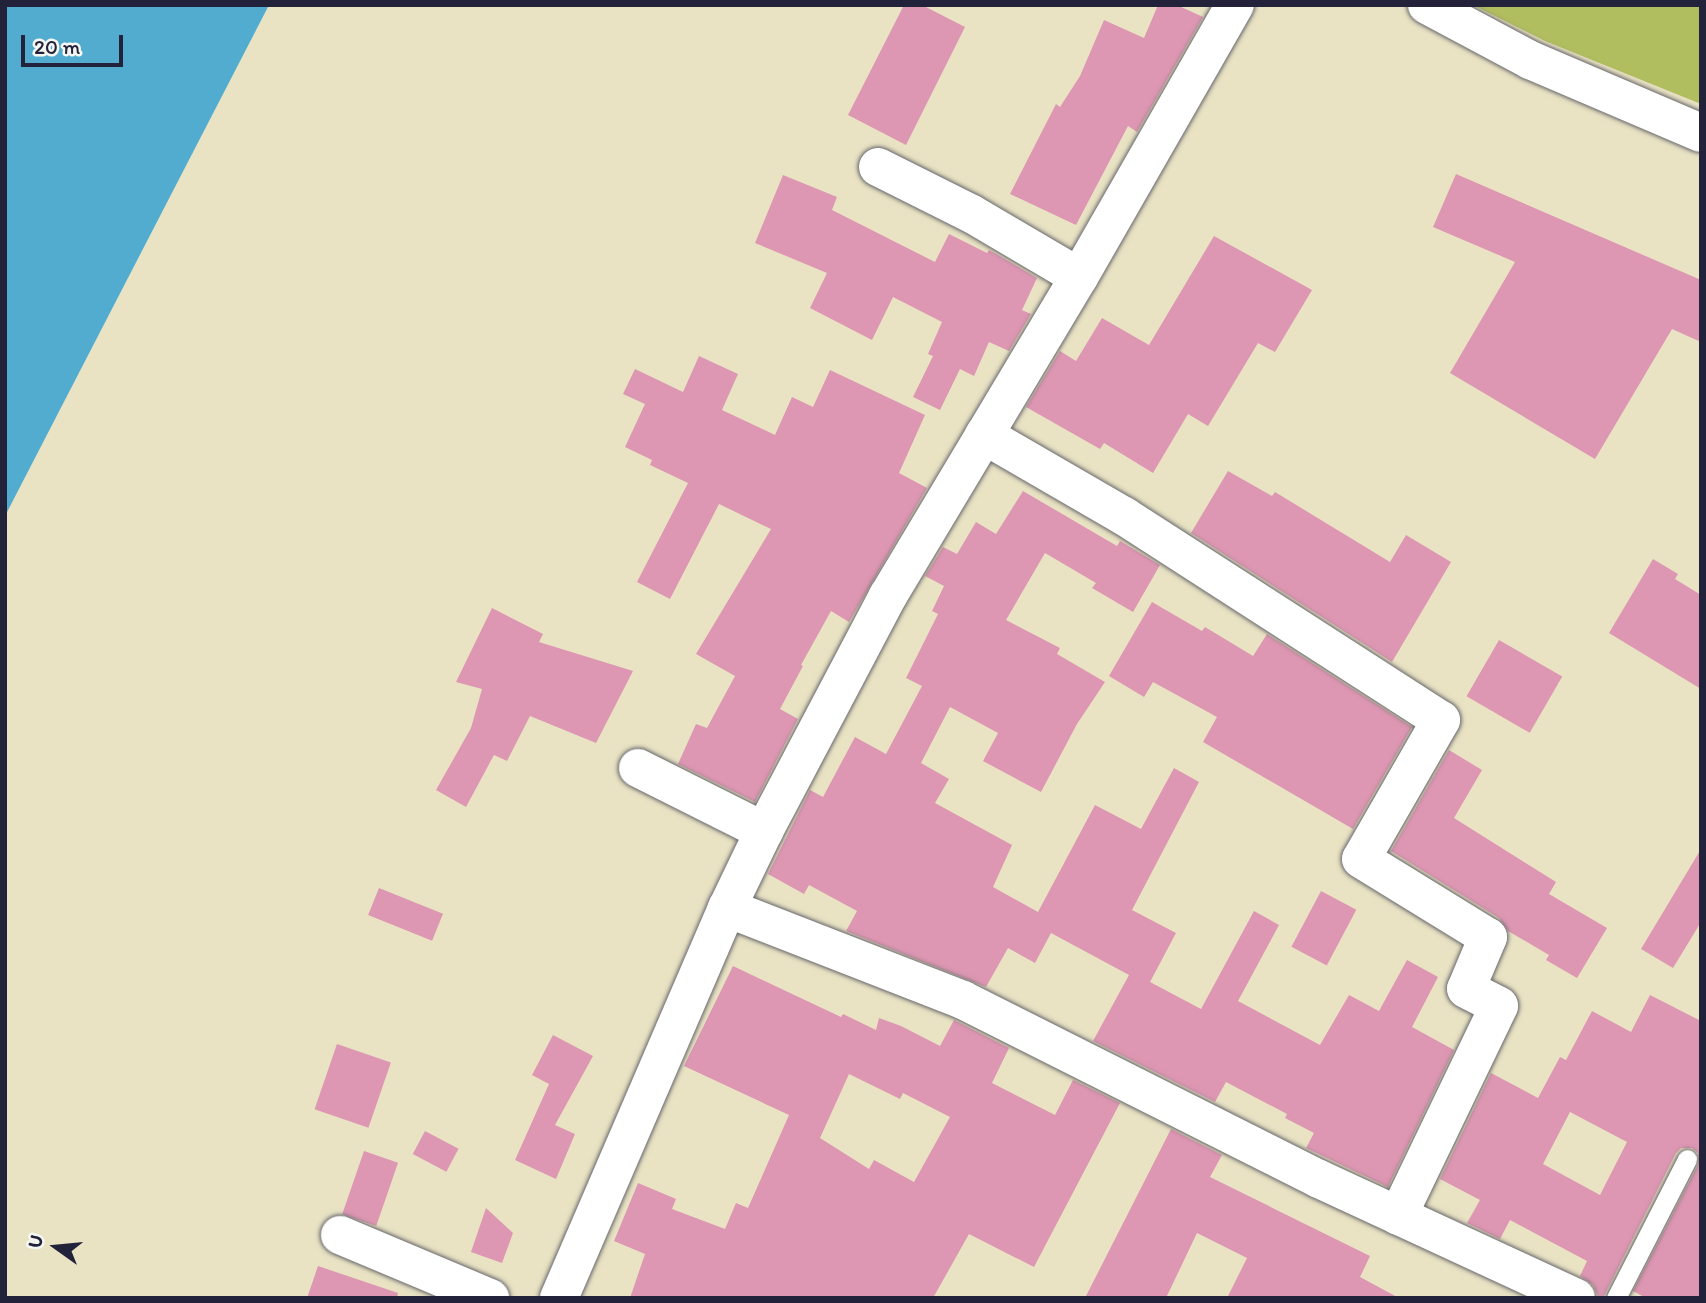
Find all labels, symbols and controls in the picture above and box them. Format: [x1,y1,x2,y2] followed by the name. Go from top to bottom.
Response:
[24,21,126,65] scale bar
[34,34,80,59] text: 20 m
[21,1212,91,1282] north arrow
[22,1232,48,1251] text: U

